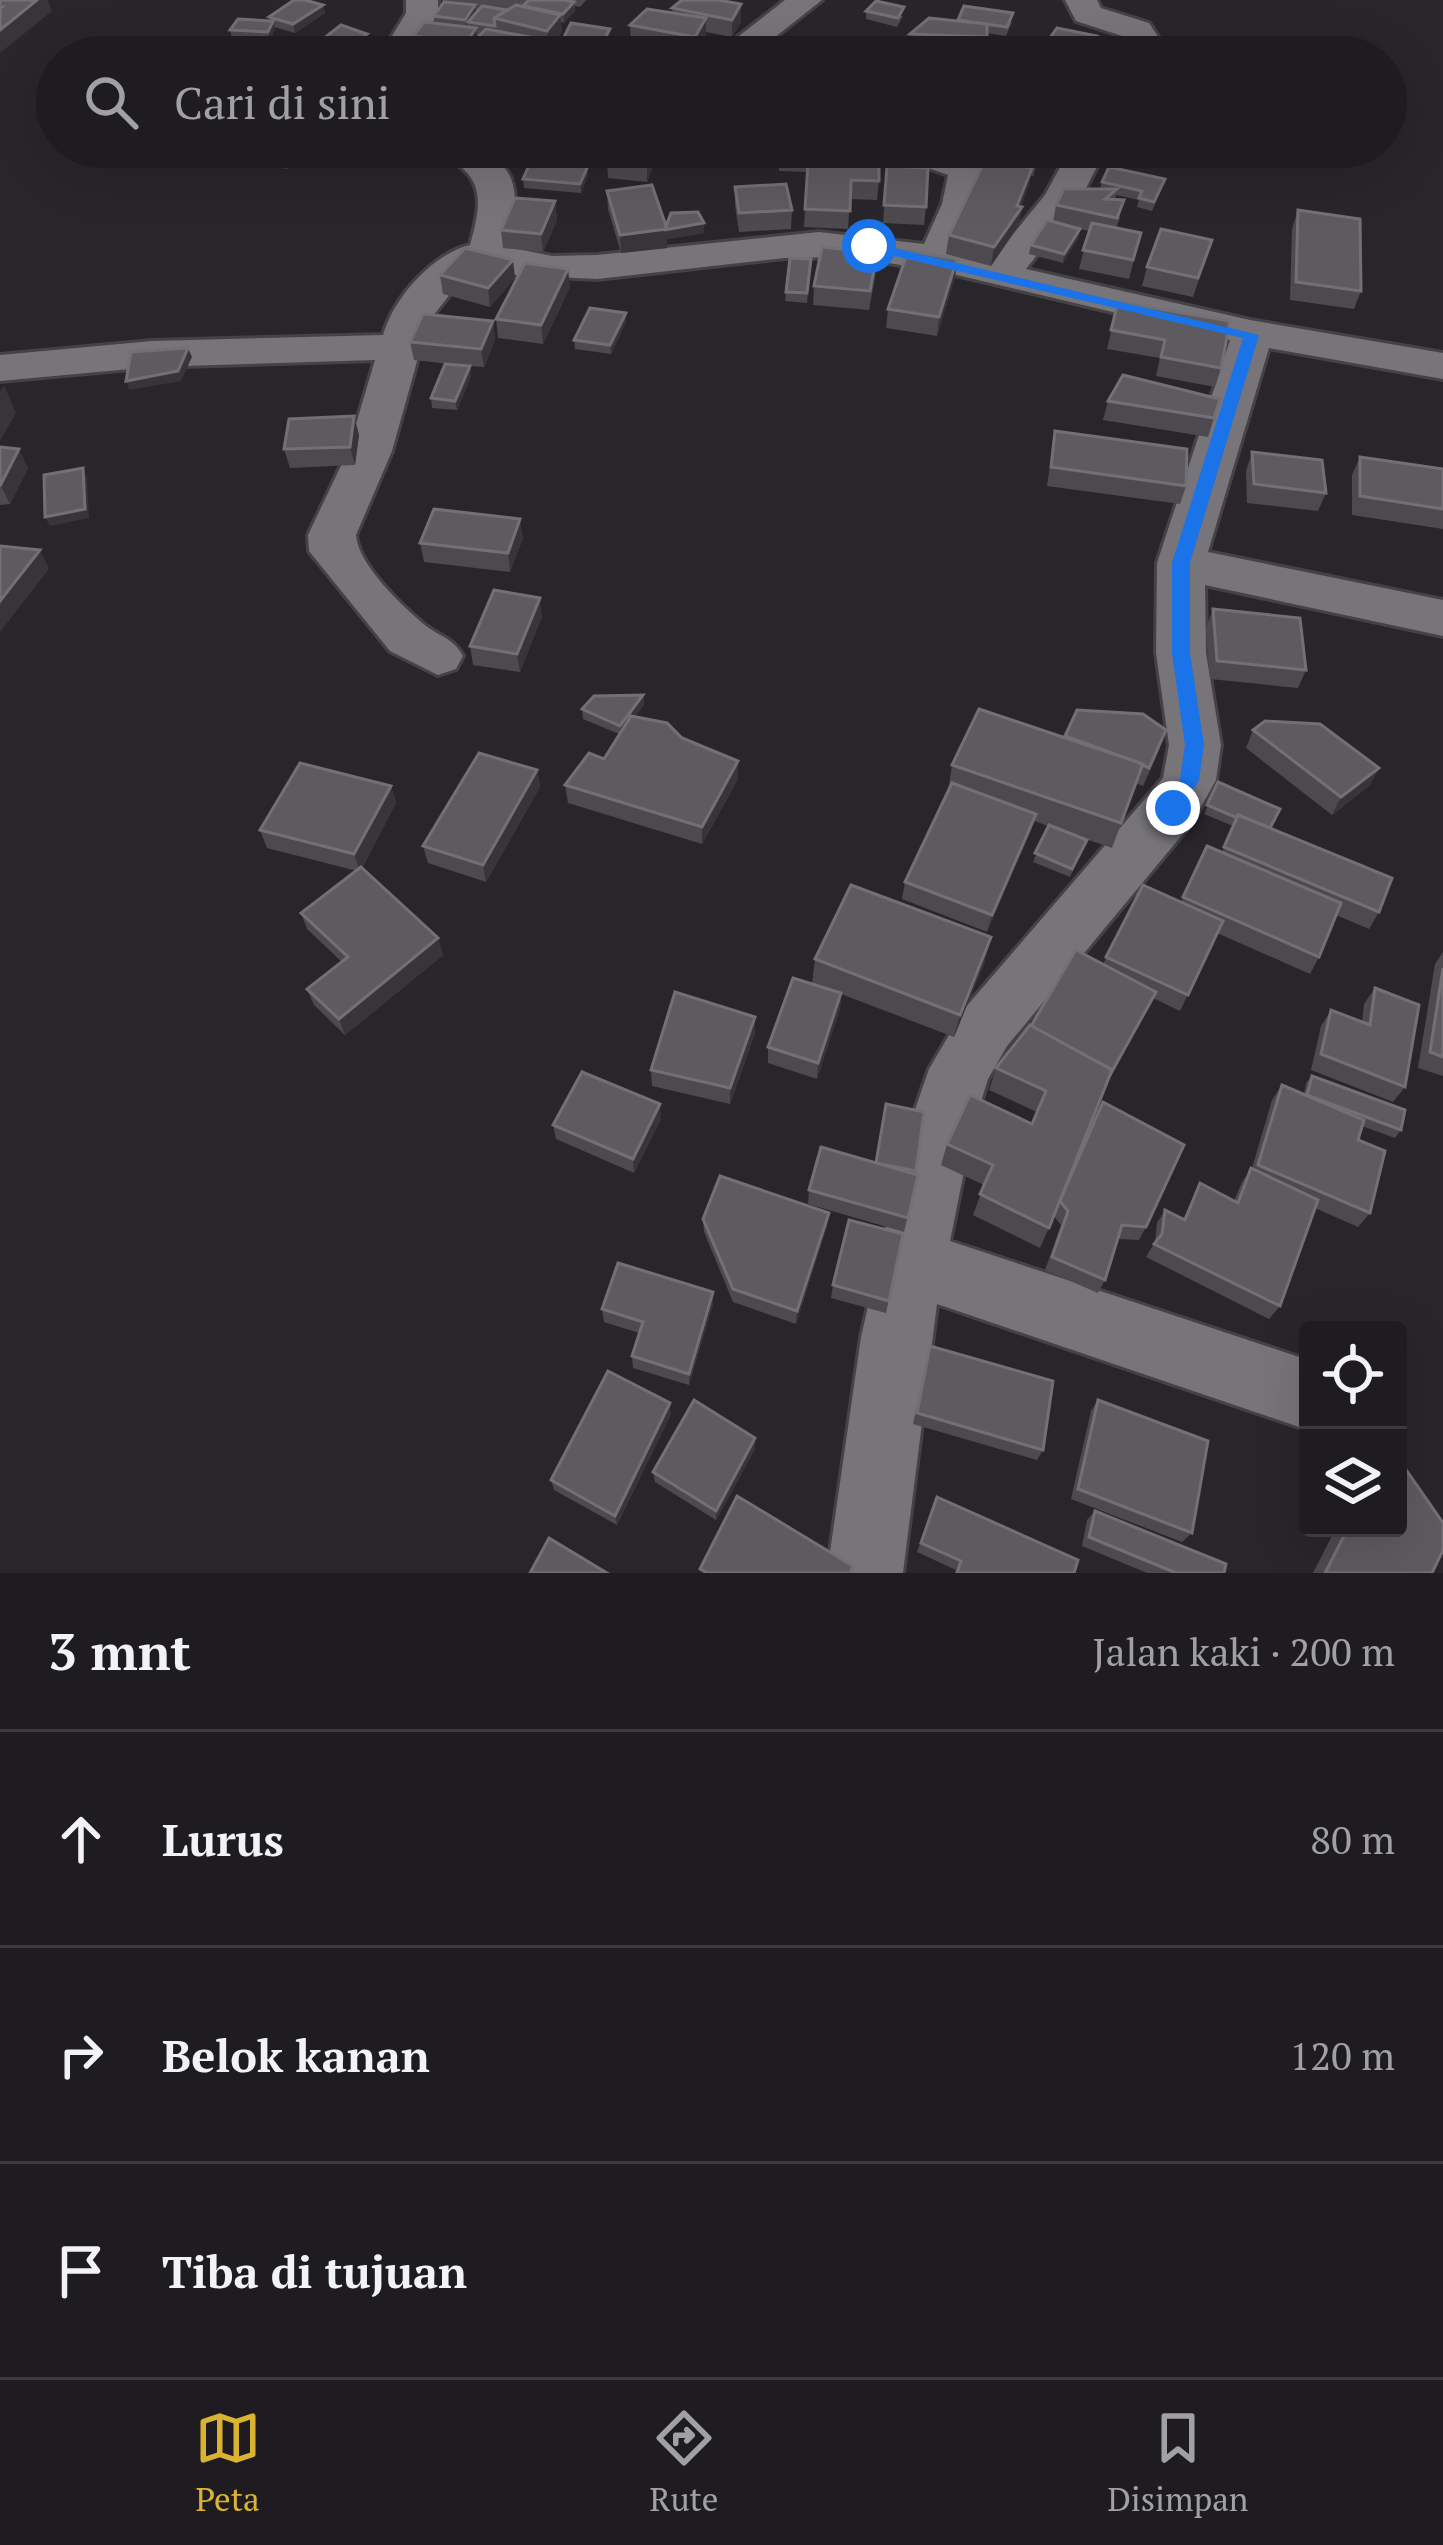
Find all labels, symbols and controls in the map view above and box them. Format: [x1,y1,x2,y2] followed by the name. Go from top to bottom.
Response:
[36,36,1407,168] search box
[78,69,144,135] icon: search
[174,72,390,132] text: Cari di sini
[842,219,896,273] route start
[1146,781,1200,835] route end
[1299,1321,1407,1537] map controls
[1299,1321,1407,1429] button: locate
[1299,1429,1407,1537] button: layers
[48,1617,191,1685] text: 3 mnt
[1092,1625,1395,1677] text: Jalan kaki · 200 m
[48,1806,114,1872] icon: ahead
[162,1809,284,1869] text: Lurus
[1310,1813,1395,1865] text: 80 m
[48,2022,114,2088] icon: right
[162,2025,430,2085] text: Belok kanan
[1290,2029,1395,2081] text: 120 m
[48,2238,114,2304] icon: arrive
[162,2241,467,2301] text: Tiba di tujuan
[195,2405,261,2520] tab: Peta
[650,2405,718,2520] tab: Rute
[1108,2405,1248,2520] tab: Disimpan

